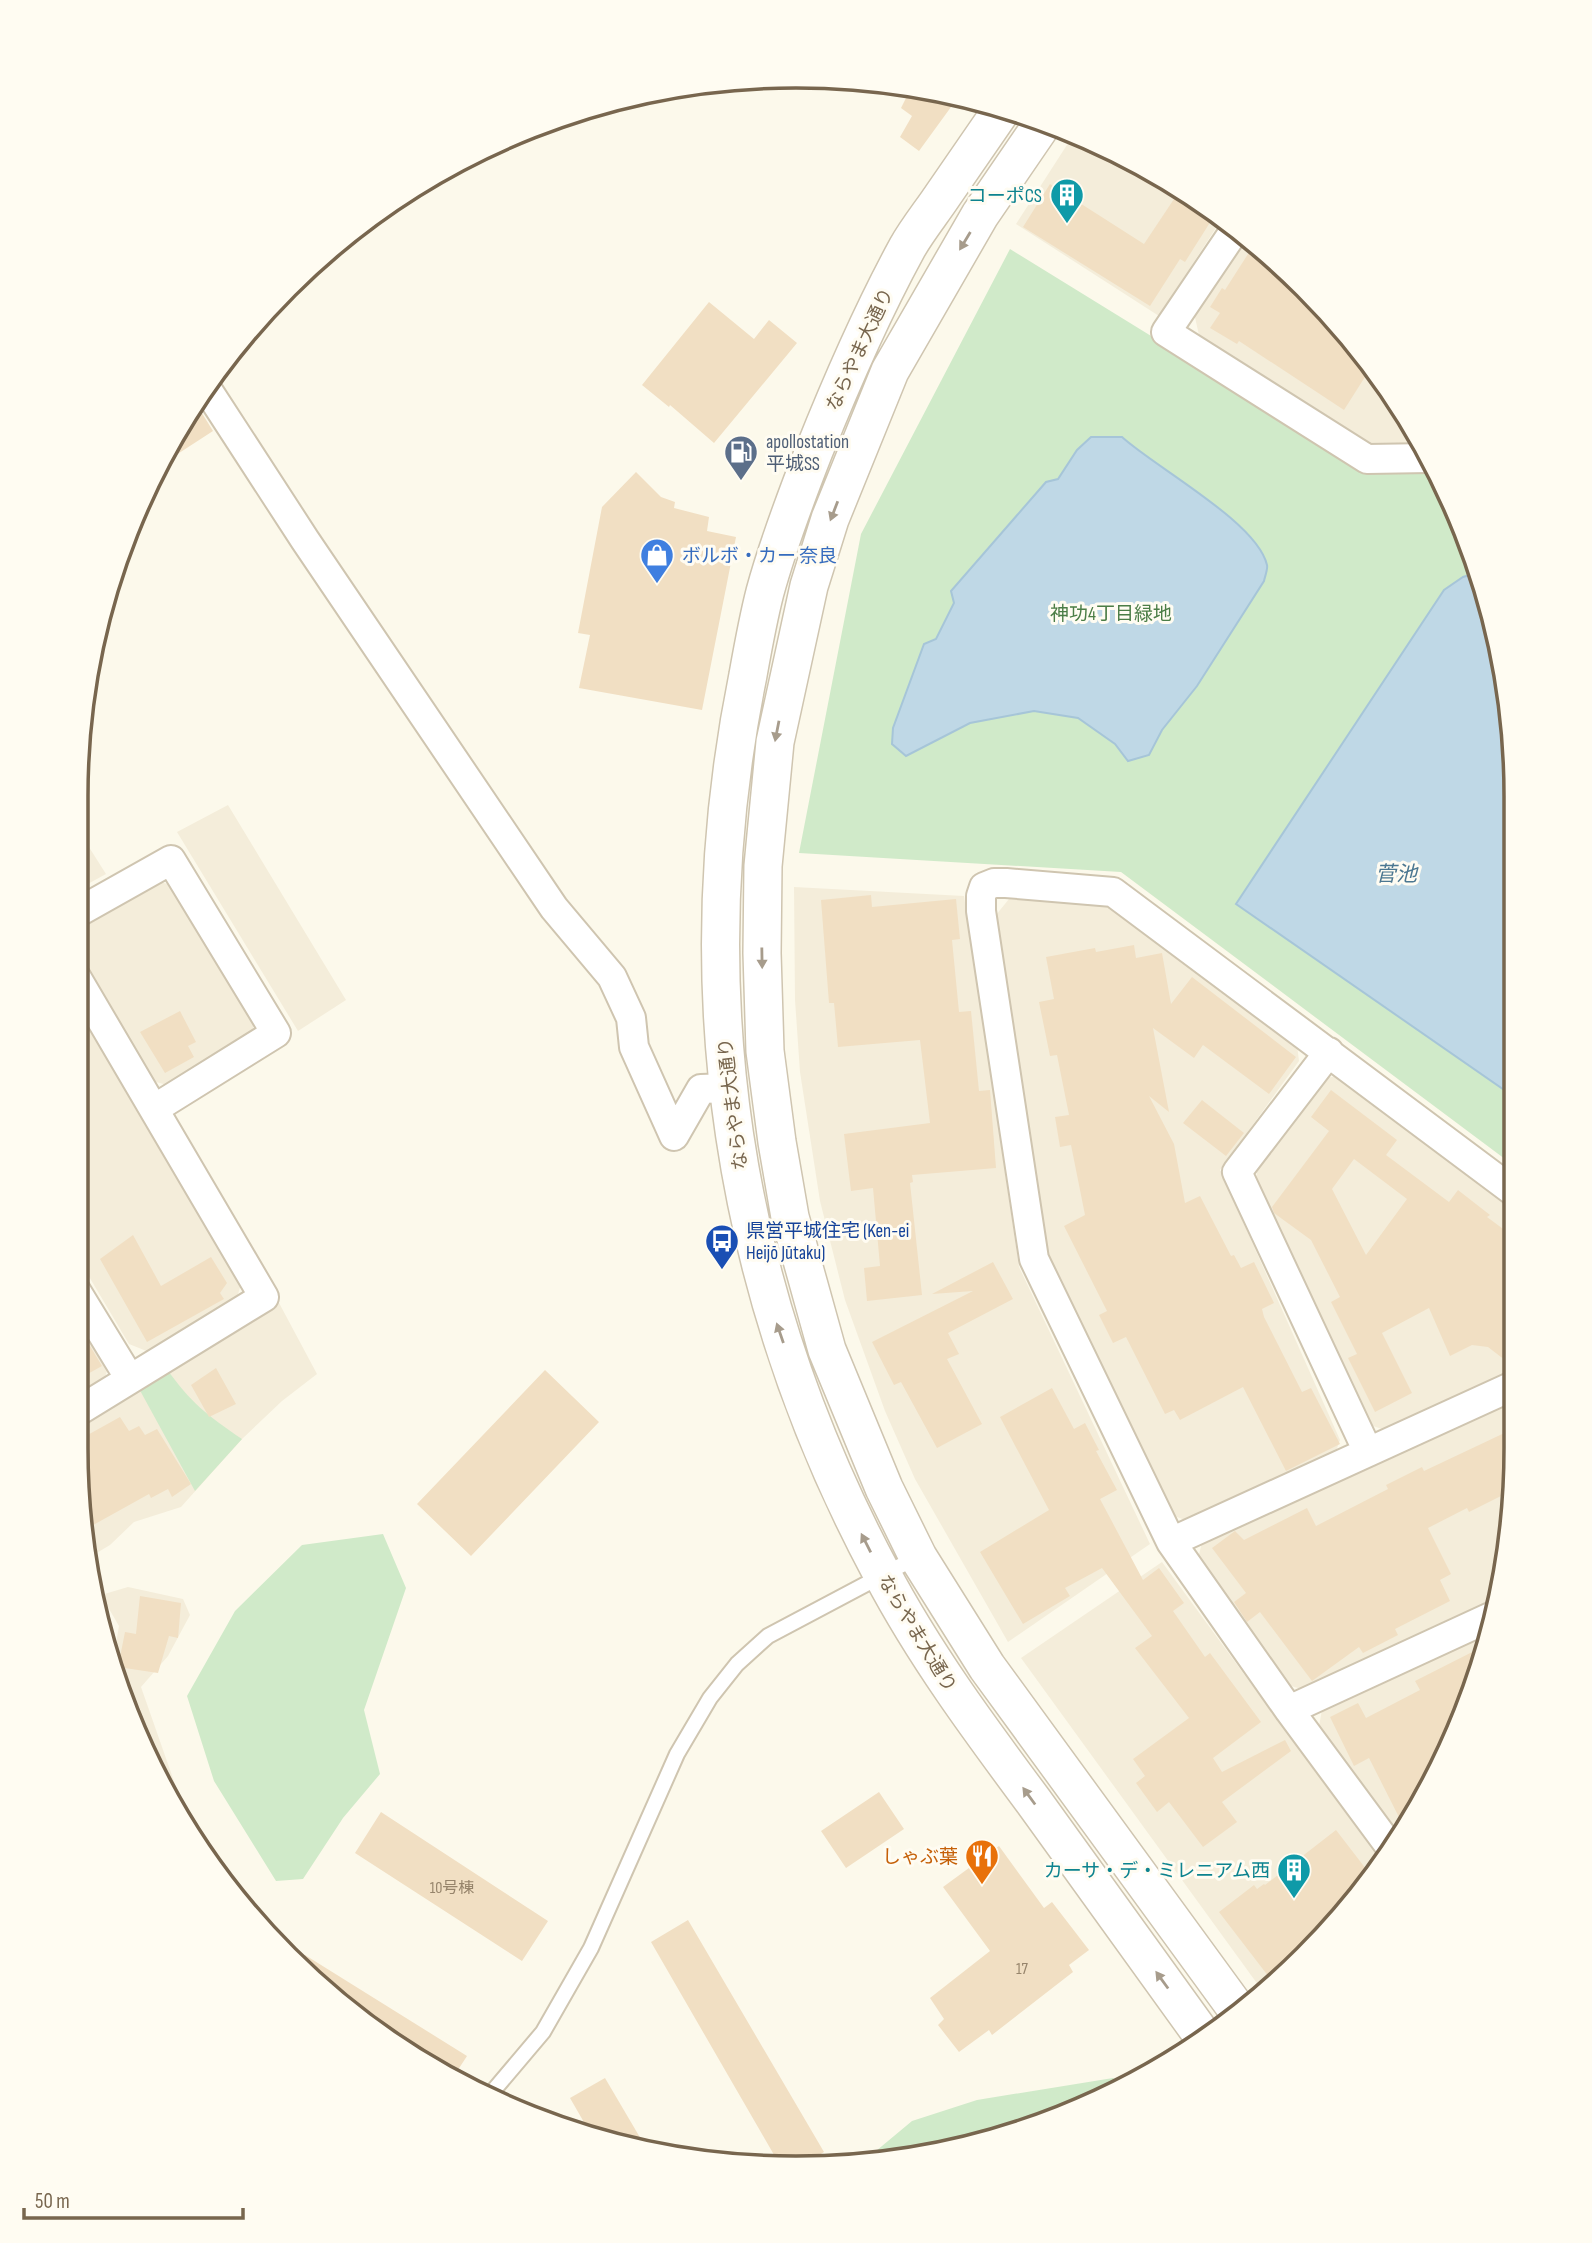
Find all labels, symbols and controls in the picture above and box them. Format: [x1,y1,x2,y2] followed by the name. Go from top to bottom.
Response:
[1048,176,1086,225] building icon: コーポCS
[968,185,1042,208] place label: コーポCS
[958,231,971,250] one-way arrow
[822,284,899,415] street label: ならやま大通り
[766,431,849,476] place label: apollostation 平城SS
[722,433,760,482] fuel station icon: apollostation 平城SS
[828,500,839,521] one-way arrow
[638,536,676,585] shop icon: ボルボ・カー 奈良
[682,545,837,568] place label: ボルボ・カー 奈良
[1050,603,1172,626] park label: 神功4丁目緑地
[771,720,782,742] one-way arrow
[1375,862,1419,887] water label: 菅池
[756,947,768,969] one-way arrow
[714,1036,753,1171] street label: ならやま大通り
[746,1220,909,1265] place label: 県営平城住宅 (Ken-ei Heijō Jūtaku)
[703,1222,741,1271] bus stop icon: 県営平城住宅 (Ken-ei Heijō Jūtaku)
[774,1322,785,1343] one-way arrow
[860,1533,871,1553] one-way arrow
[873,1571,961,1697] street label: ならやま大通り
[1021,1787,1036,1805] one-way arrow
[963,1837,1001,1886] restaurant icon: しゃぶ葉
[882,1846,958,1869] place label: しゃぶ葉
[1275,1851,1313,1900] building icon: カーサ・デ・ミレニアム西
[1044,1860,1270,1883] place label: カーサ・デ・ミレニアム西
[430,1879,474,1898] house number: 10号棟
[1016,1960,1029,1979] house number: 17
[1156,1971,1170,1989] one-way arrow
[24,2176,243,2220] scale bar
[35,2189,70,2214] text: 50 m

